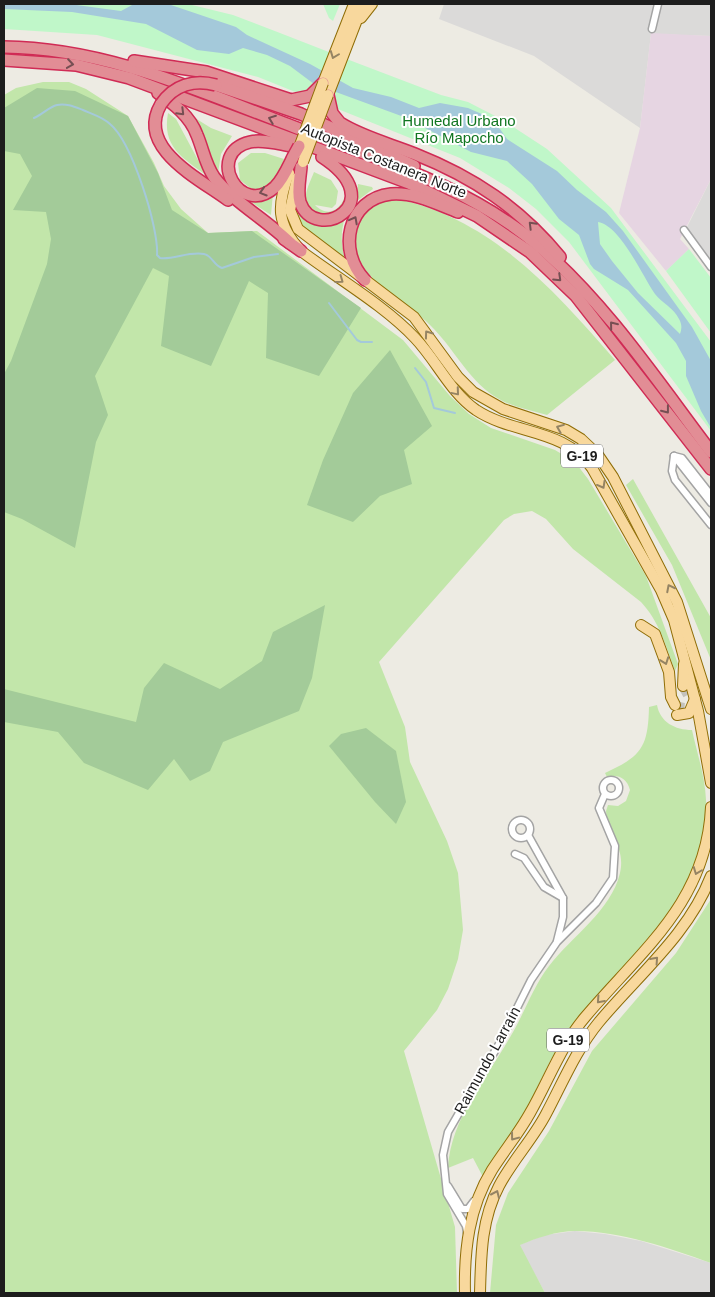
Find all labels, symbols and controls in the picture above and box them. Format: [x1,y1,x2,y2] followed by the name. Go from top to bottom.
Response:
[330,50,340,59] one-way arrow
[66,58,74,69] one-way arrow
[175,106,184,115] one-way arrow
[402,112,516,146] park label: Humedal Urbano Río Mapocho
[268,115,277,125] one-way arrow
[299,119,469,201] street label: Autopista Costanera Norte
[259,187,267,197] one-way arrow
[348,216,358,225] one-way arrow
[529,222,538,231] one-way arrow
[552,272,561,281] one-way arrow
[334,274,344,283] one-way arrow
[609,321,618,330] one-way arrow
[425,330,434,340] one-way arrow
[450,386,459,395] one-way arrow
[660,404,668,413] one-way arrow
[556,424,565,434] one-way arrow
[561,444,603,468] road number: G-19
[596,480,606,489] one-way arrow
[666,584,676,593] one-way arrow
[659,656,669,665] one-way arrow
[693,867,703,875] one-way arrow
[649,957,658,966] one-way arrow
[597,995,606,1004] one-way arrow
[450,1003,524,1117] street label: Raimundo Larraín
[547,1028,589,1052] road number: G-19
[512,1131,520,1140] one-way arrow
[489,1190,500,1199] one-way arrow

